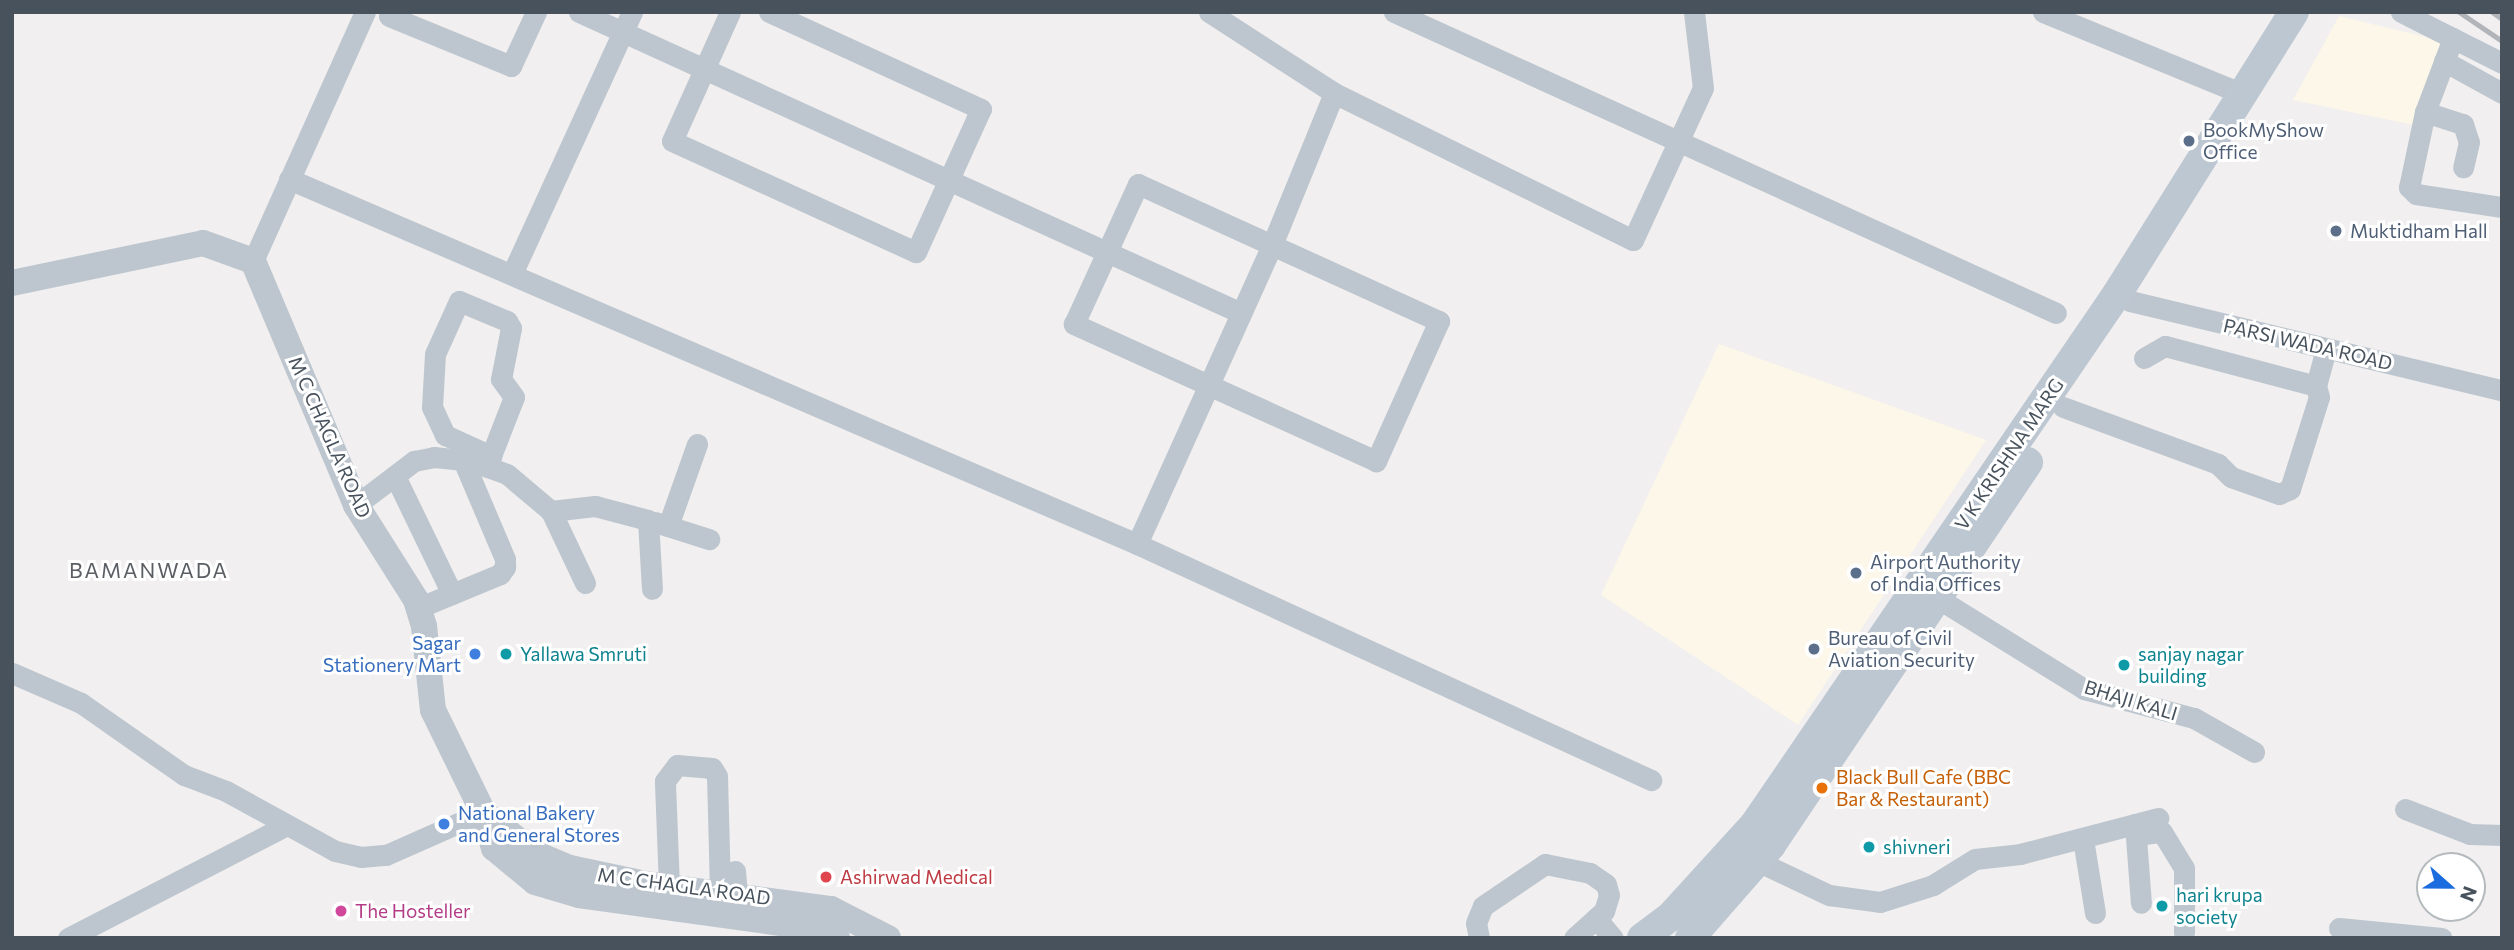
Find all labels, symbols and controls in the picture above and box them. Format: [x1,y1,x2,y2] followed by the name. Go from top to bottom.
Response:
[2203,119,2324,163] place label: BookMyShow Office
[2181,133,2197,149] marker: BookMyShow Office
[2350,220,2488,242] place label: Muktidham Hall
[2328,223,2344,239] marker: Muktidham Hall
[2221,313,2395,375] street label: PARSI WADA ROAD
[284,353,376,521] street label: M C CHAGLA ROAD
[1950,374,2068,534] street label: V K KRISHNA MARG
[1870,551,2021,595] place label: Airport Authority of India Offices
[70,557,228,583] district label: BAMANWADA
[1848,565,1864,581] marker: Airport Authority of India Offices
[1828,627,1975,671] place label: Bureau of Civil Aviation Security
[323,632,461,676] place label: Sagar Stationery Mart
[1806,641,1822,657] marker: Bureau of Civil Aviation Security
[520,643,647,665] place label: Yallawa Smruti
[2138,643,2244,687] place label: sanjay nagar building
[467,646,483,662] marker: Sagar Stationery Mart
[498,646,514,662] marker: Yallawa Smruti
[2116,657,2132,673] marker: sanjay nagar building
[2082,675,2180,725] street label: BHAJI KALI
[1836,766,2011,810] place label: Black Bull Cafe (BBC Bar & Restaurant)
[1814,780,1830,796] marker: Black Bull Cafe (BBC Bar & Restaurant)
[458,802,620,846] place label: National Bakery and General Stores
[436,816,452,832] marker: National Bakery and General Stores
[1883,836,1951,858] place label: shivneri
[1861,839,1877,855] marker: shivneri
[2416,852,2486,922] north arrow
[596,863,772,909] street label: M C CHAGLA ROAD
[840,866,993,888] place label: Ashirwad Medical
[818,869,834,885] marker: Ashirwad Medical
[2456,883,2483,905] text: N
[2176,884,2263,928] place label: hari krupa society
[2154,898,2170,914] marker: hari krupa society
[355,900,471,922] place label: The Hosteller
[333,903,349,919] marker: The Hosteller

